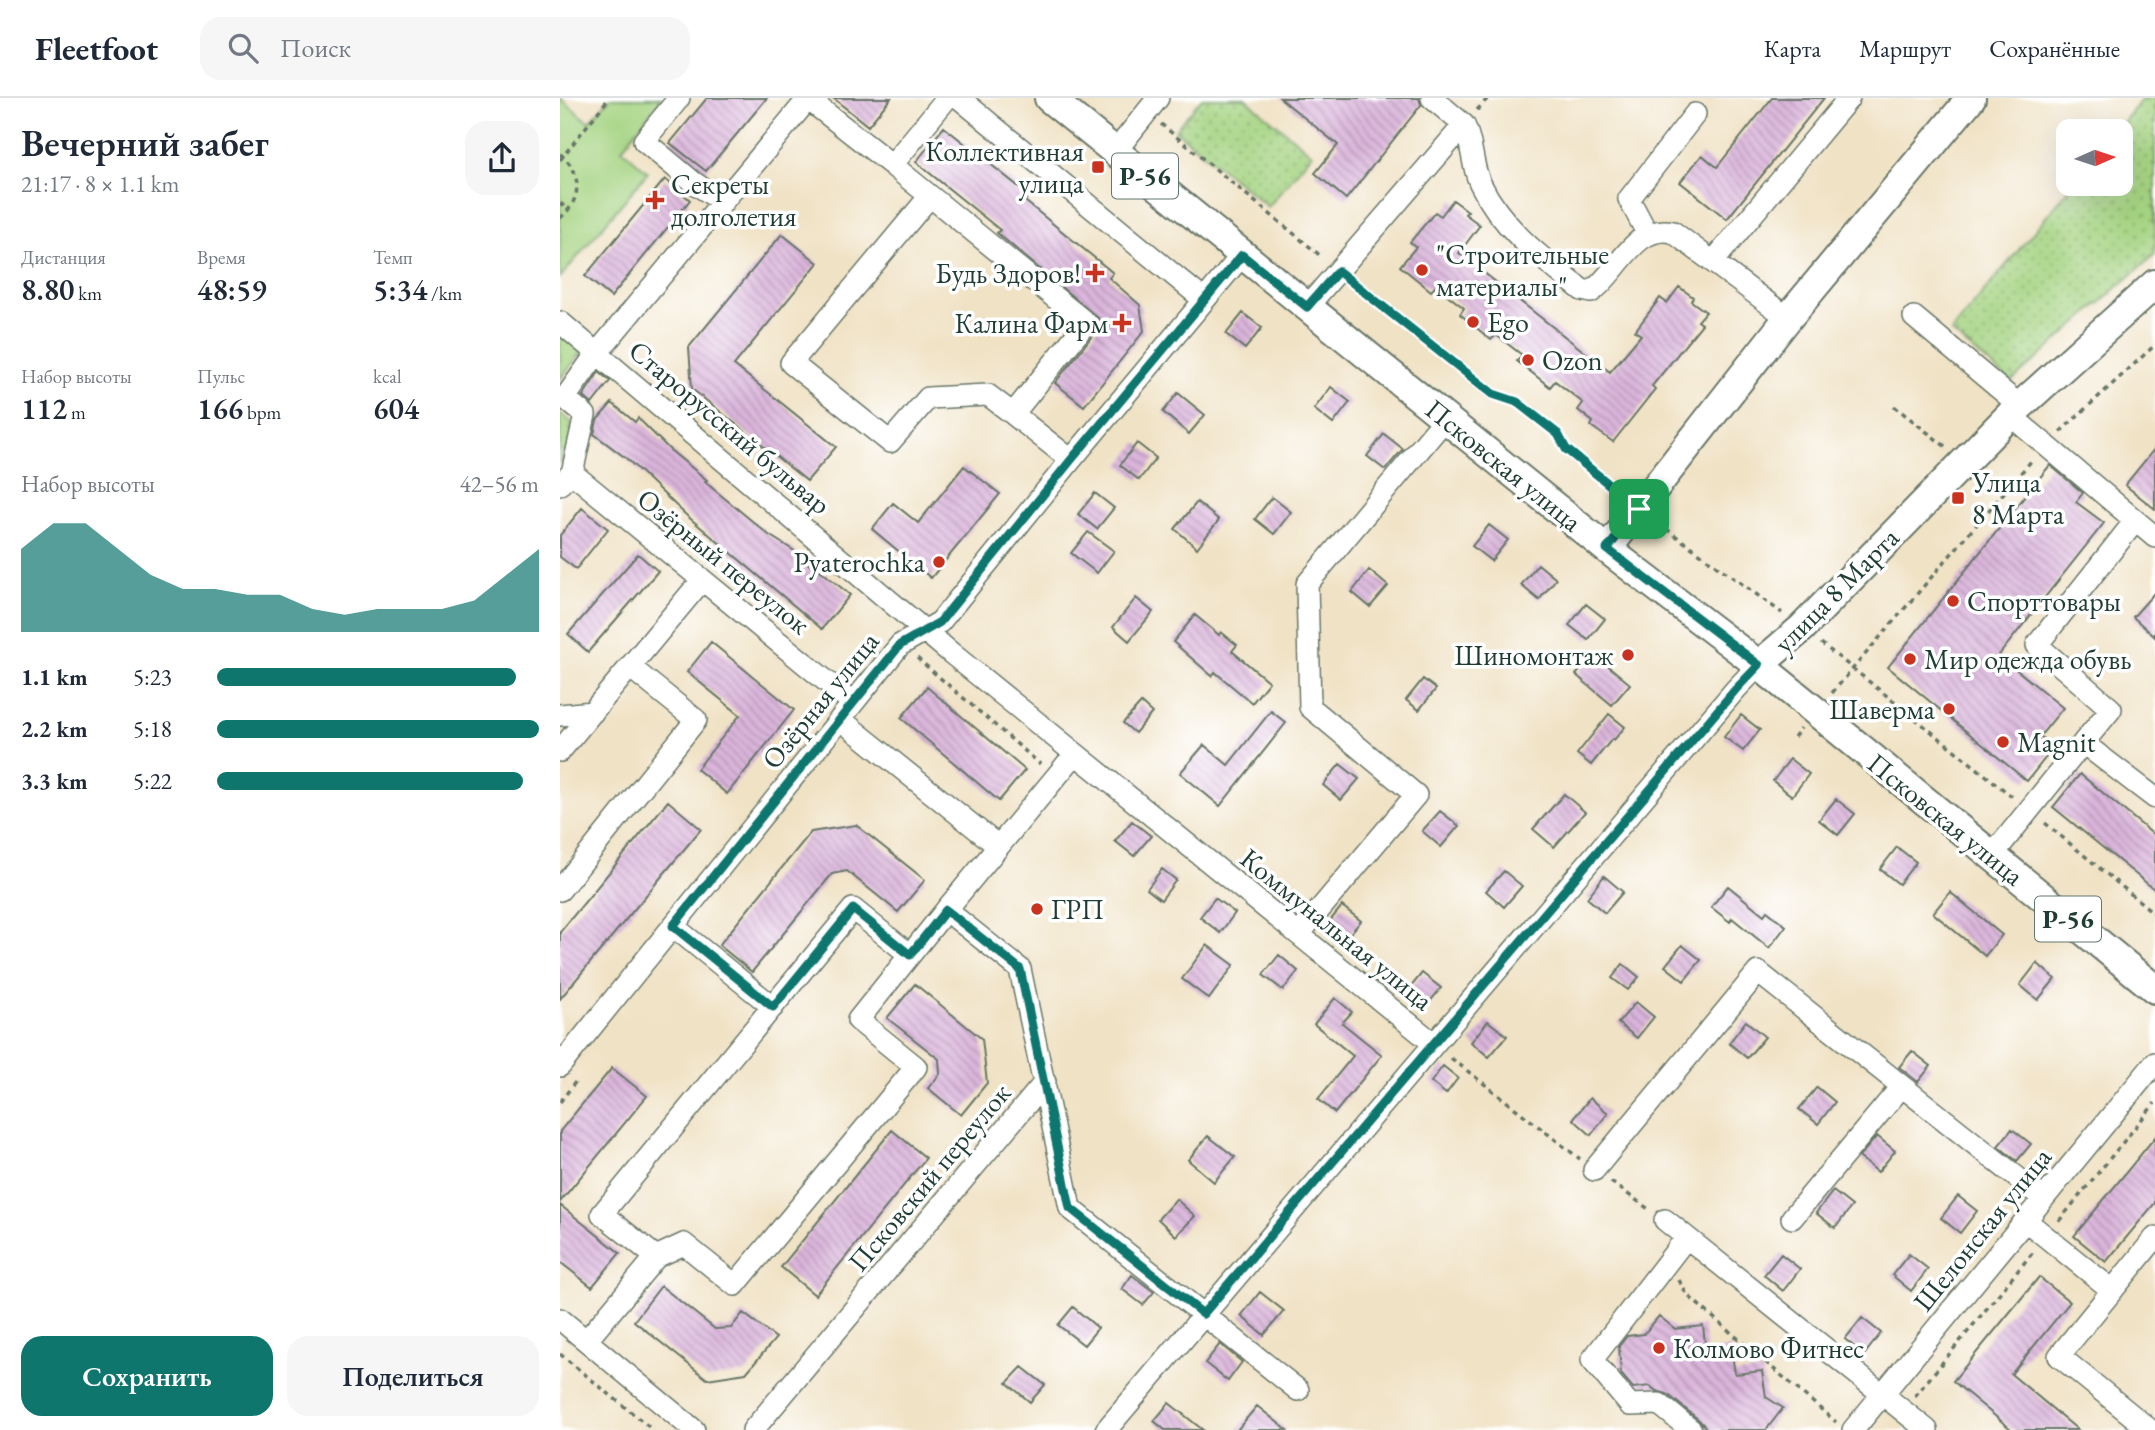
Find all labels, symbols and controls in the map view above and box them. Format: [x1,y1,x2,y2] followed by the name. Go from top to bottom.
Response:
[200,17,690,80] search box
[35,27,158,70] text: Fleetfoot
[224,29,262,67] icon: search
[280,31,351,65] text: Поиск
[1764,33,1821,64] text: Карта
[1859,33,1951,64] text: Маршрут
[1989,33,2120,64] text: Сохранённые
[21,118,269,167] text: Вечерний забег
[2056,119,2133,196] north arrow
[2056,119,2133,196] map controls
[465,121,539,195] button: share
[925,133,1085,201] place label: Коллективная улица
[1112,153,1178,198] road number: Р-56
[1090,159,1106,175] marker: Коллективная улица
[671,166,797,234] place label: Секреты долголетия
[21,169,179,199] text: 21:17 · 8 × 1.1 km
[645,190,665,210] marker: Секреты долголетия
[1436,236,1609,304] place label: "Строительные материалы"
[21,245,106,270] text: Дистанция
[197,245,246,270] text: Время
[373,245,413,270] text: Темп
[935,255,1081,291] place label: Будь Здоров!
[1414,262,1430,278] marker: "Строительные материалы"
[1087,265,1103,281] marker: Будь Здоров!
[21,270,74,309] text: 8.80
[197,270,267,309] text: 48:59
[373,270,427,309] text: 5:34
[74,281,102,306] text: km
[427,281,462,306] text: /km
[1487,304,1529,340] place label: Ego
[954,305,1108,341] place label: Калина Фарм
[1465,314,1481,330] marker: Ego
[1114,315,1130,331] marker: Калина Фарм
[622,332,838,522] street label: Старорусский бульвар
[1542,342,1603,378] place label: Ozon
[1520,352,1536,368] marker: Ozon
[21,364,132,389] text: Набор высоты
[197,364,245,389] text: Пульс
[373,364,402,389] text: kcal
[21,389,67,428] text: 112
[197,389,243,428] text: 166
[373,389,419,428] text: 604
[1418,391,1590,540] street label: Псковская улица
[67,400,86,425] text: m
[243,400,281,425] text: bpm
[1971,464,2065,532] place label: Улица 8 Марта
[21,469,155,499] text: Набор высоты
[460,469,539,499] text: 42–56 m
[1609,479,1669,539] pin
[630,480,818,642] street label: Озёрный переулок
[1620,490,1658,528] icon: arrive
[1950,490,1966,506] marker: Улица 8 Марта
[1766,519,1907,660] street label: улица 8 Марта
[793,544,926,580] place label: Pyaterochka
[931,554,947,570] marker: Pyaterochka
[1967,583,2121,619] place label: Спорттовары
[1945,593,1961,609] marker: Спорттовары
[754,623,887,776] street label: Озёрная улица
[1454,637,1614,673] place label: Шиномонтаж
[1924,641,2132,677] place label: Мир одежда обувь
[1620,647,1636,663] marker: Шиномонтаж
[1902,651,1918,667] marker: Мир одежда обувь
[21,662,88,692] text: 1.1 km
[133,662,172,692] text: 5:23
[1829,691,1936,727] place label: Шаверма
[1941,701,1957,717] marker: Шаверма
[21,714,88,744] text: 2.2 km
[133,714,172,744] text: 5:18
[2017,724,2096,760] place label: Magnit
[1995,734,2011,750] marker: Magnit
[1860,745,2032,894] street label: Псковская улица
[21,766,88,796] text: 3.3 km
[133,766,172,796] text: 5:22
[1233,840,1442,1018] street label: Коммунальная улица
[1051,891,1104,927] place label: ГРП
[2035,897,2101,942] road number: Р-56
[1029,901,1045,917] marker: ГРП
[840,1075,1018,1279] street label: Псковский переулок
[1905,1139,2060,1318] street label: Шелонская улица
[1673,1330,1865,1366] place label: Колмово Фитнес
[21,1336,273,1416] button: Сохранить
[287,1336,539,1416] button: Поделиться
[1651,1340,1667,1356] marker: Колмово Фитнес

